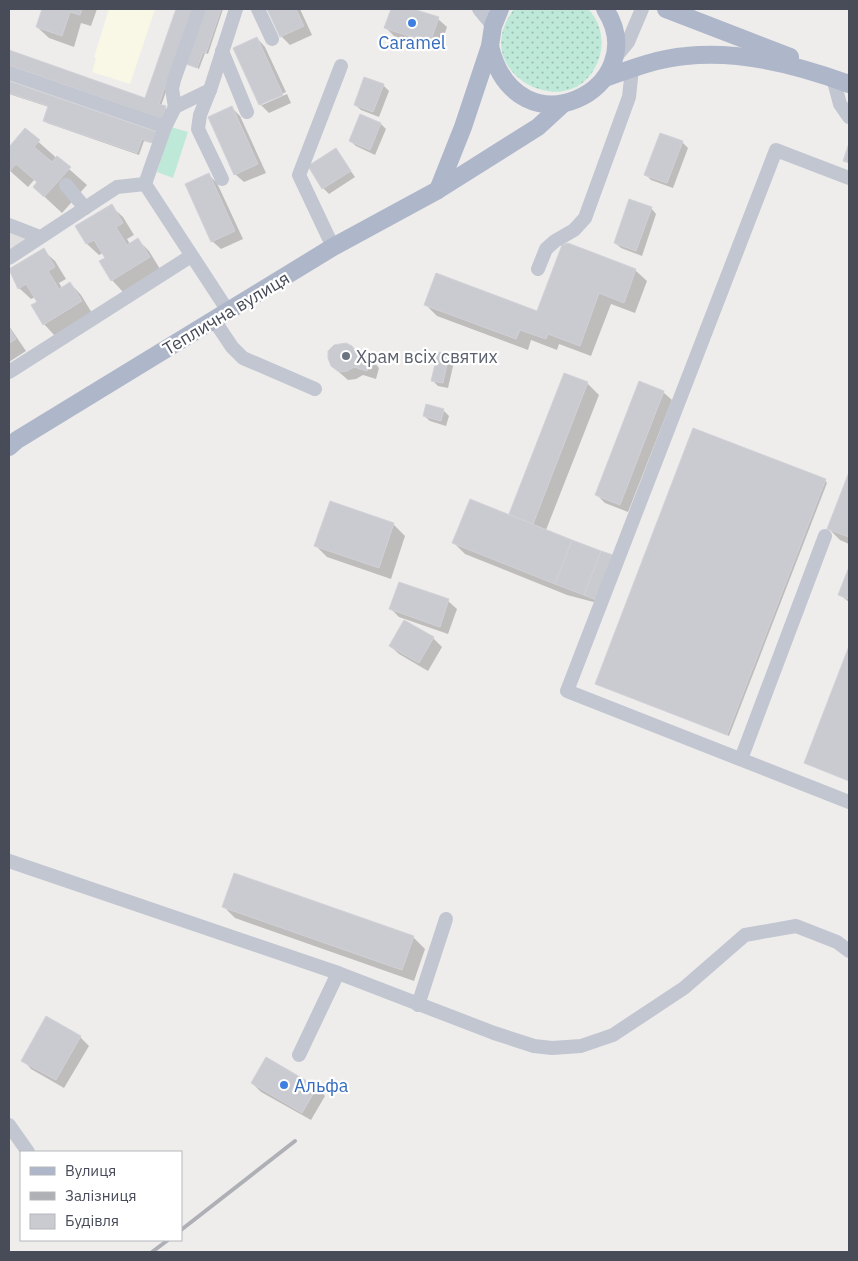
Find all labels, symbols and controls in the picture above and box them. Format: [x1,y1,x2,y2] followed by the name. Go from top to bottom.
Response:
[406,17,418,29] marker: Caramel
[378,31,446,54] place label: Caramel
[158,266,294,360] street label: Теплична вулиця
[356,345,498,368] place label: Храм всіх святих
[340,350,352,362] marker: Храм всіх святих
[294,1074,349,1097] place label: Альфа
[278,1079,290,1091] marker: Альфа
[20,1151,182,1241] legend
[65,1161,116,1180] text: Вулиця
[65,1186,136,1205] text: Залізниця
[65,1211,119,1230] text: Будівля

